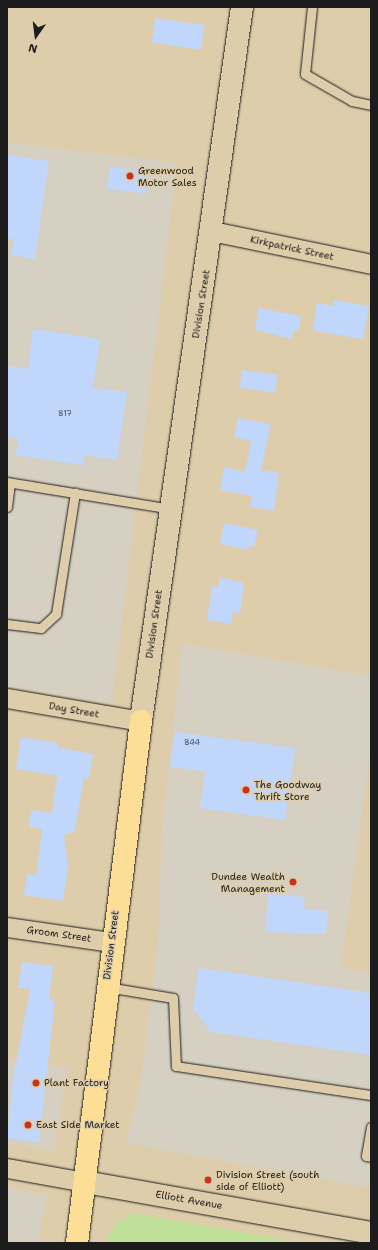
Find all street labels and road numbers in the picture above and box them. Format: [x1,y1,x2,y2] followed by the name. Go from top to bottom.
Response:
[249,233,335,263] street label: Kirkpatrick Street
[190,269,212,339] street label: Division Street
[143,589,165,659] street label: Division Street
[48,700,100,720] street label: Day Street
[101,910,121,980] street label: Division Street
[26,924,92,944] street label: Groom Street
[155,1188,223,1212] street label: Elliott Avenue

